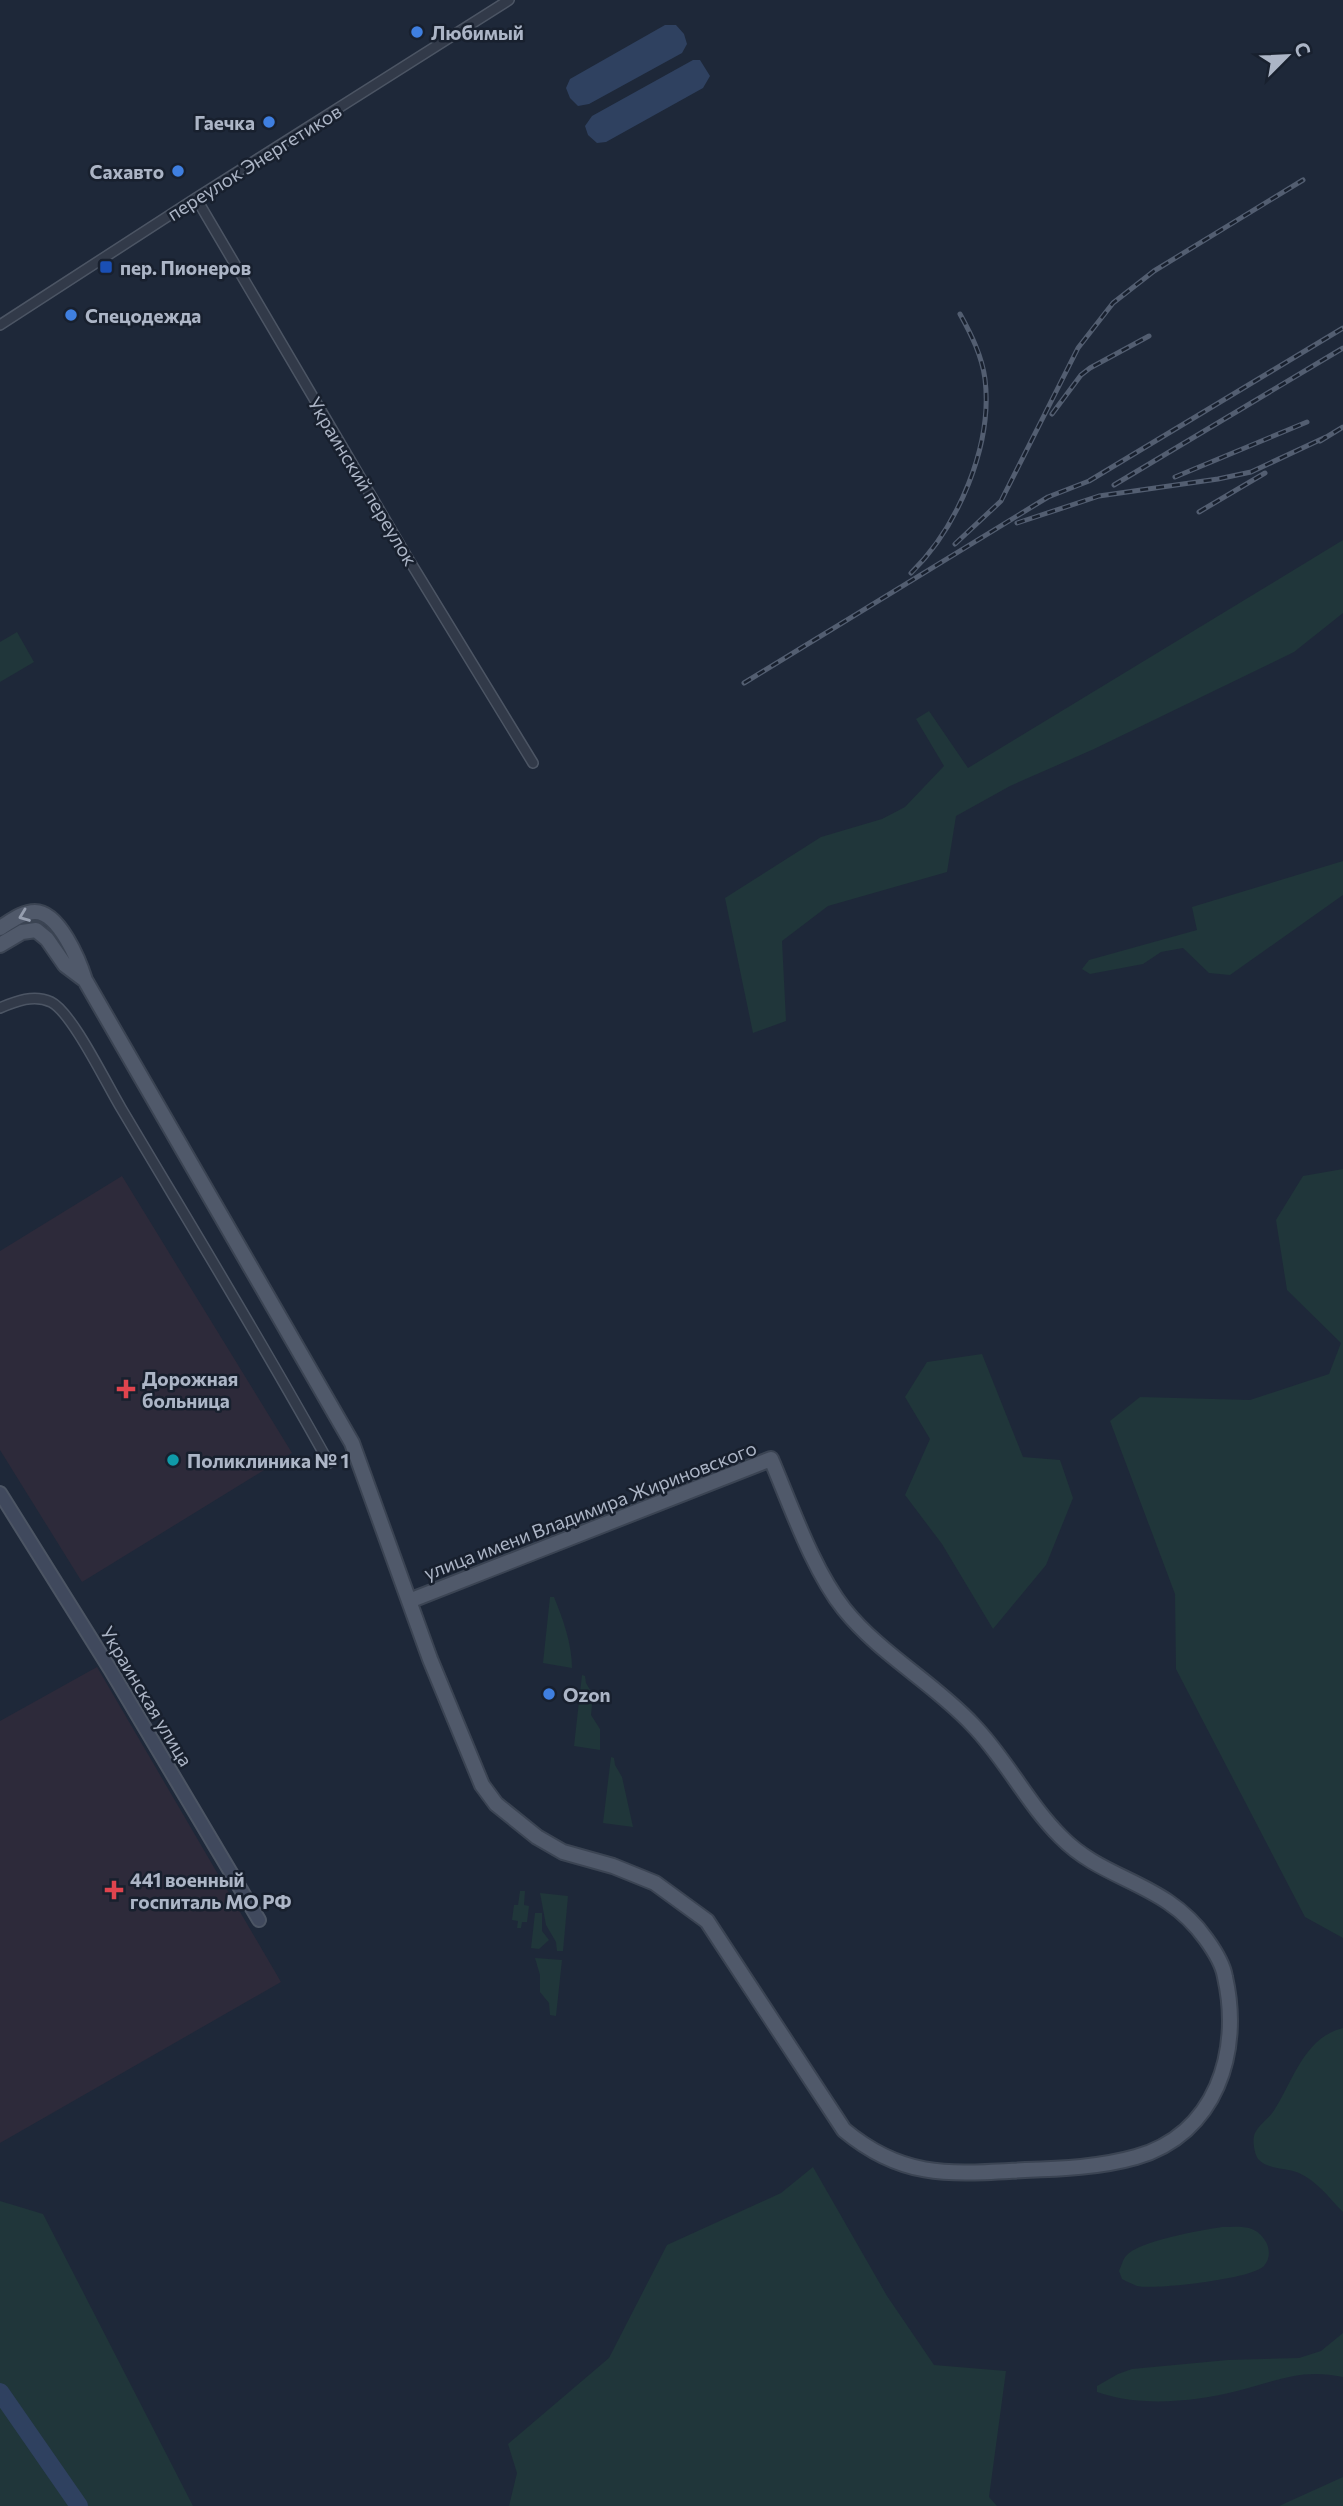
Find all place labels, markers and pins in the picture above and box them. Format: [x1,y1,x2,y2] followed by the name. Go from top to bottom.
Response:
[431,21,524,44] place label: Любимый
[409,24,425,40] marker: Любимый
[194,111,255,134] place label: Гаечка
[261,114,277,130] marker: Гаечка
[90,160,164,183] place label: Сахавто
[170,163,186,179] marker: Сахавто
[120,256,251,279] place label: пер. Пионеров
[98,259,114,275] marker: пер. Пионеров
[85,304,201,327] place label: Спецодежда
[63,307,79,323] marker: Спецодежда
[142,1367,238,1412] place label: Дорожная больница
[116,1379,136,1399] marker: Дорожная больница
[187,1449,349,1472] place label: Поликлиника № 1
[165,1452,181,1468] marker: Поликлиника № 1
[563,1683,611,1706] place label: Ozon
[541,1686,557,1702] marker: Ozon
[130,1868,292,1913] place label: 441 военный госпиталь МО РФ
[104,1880,124,1900] marker: 441 военный госпиталь МО РФ

